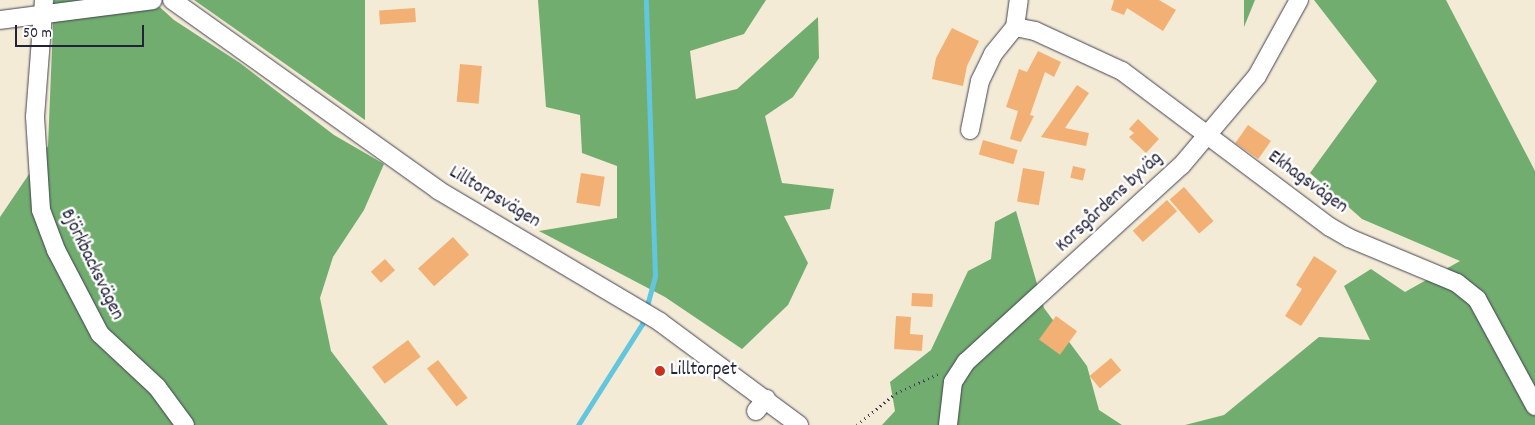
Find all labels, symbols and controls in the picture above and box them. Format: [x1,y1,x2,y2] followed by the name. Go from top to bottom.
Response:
[18,15,146,47] scale bar
[23,23,52,45] text: 50 m
[1263,146,1351,220] street label: Ekhagsvägen
[1052,148,1168,258] street label: Korsgårdens byväg
[444,162,544,234] street label: Lilltorpsvägen
[54,206,128,324] street label: Björkbacksvägen
[670,360,737,382] place label: Lilltorpet
[654,365,666,377] marker: Lilltorpet

